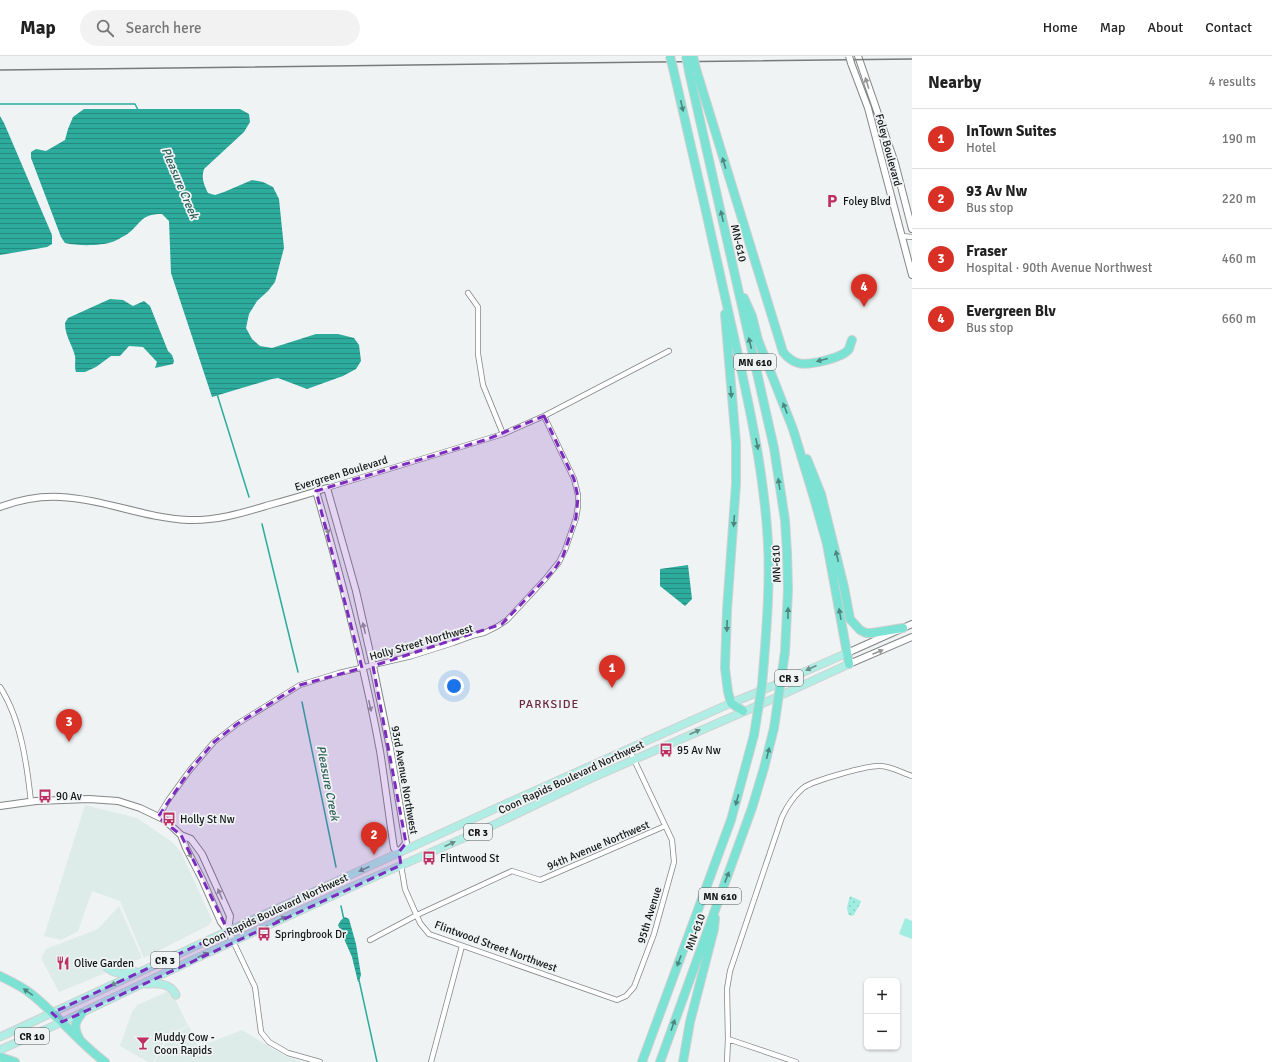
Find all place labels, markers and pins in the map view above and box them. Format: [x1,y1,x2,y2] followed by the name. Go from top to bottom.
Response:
[824,193,840,209] parking icon: Foley Blvd
[843,195,891,208] place label: Foley Blvd
[851,274,877,307] pin: 4
[599,655,625,688] pin: 1
[56,709,82,742] pin: 3
[658,742,674,758] bus stop icon: 95 Av Nw
[677,744,721,757] place label: 95 Av Nw
[37,788,53,804] bus stop icon: 90 Av
[56,790,82,803] place label: 90 Av
[161,811,177,827] bus stop icon: Holly St Nw
[180,813,235,826] place label: Holly St Nw
[361,822,387,855] pin: 2
[421,850,437,866] bus stop icon: Flintwood St
[440,852,499,865] place label: Flintwood St
[256,926,272,942] bus stop icon: Springbrook Dr
[275,928,346,941] place label: Springbrook Dr
[55,955,71,971] restaurant icon: Olive Garden
[74,957,134,970] place label: Olive Garden
[154,1031,215,1057] place label: Muddy Cow - Coon Rapids
[135,1035,151,1051] bar icon: Muddy Cow - Coon Rapids

